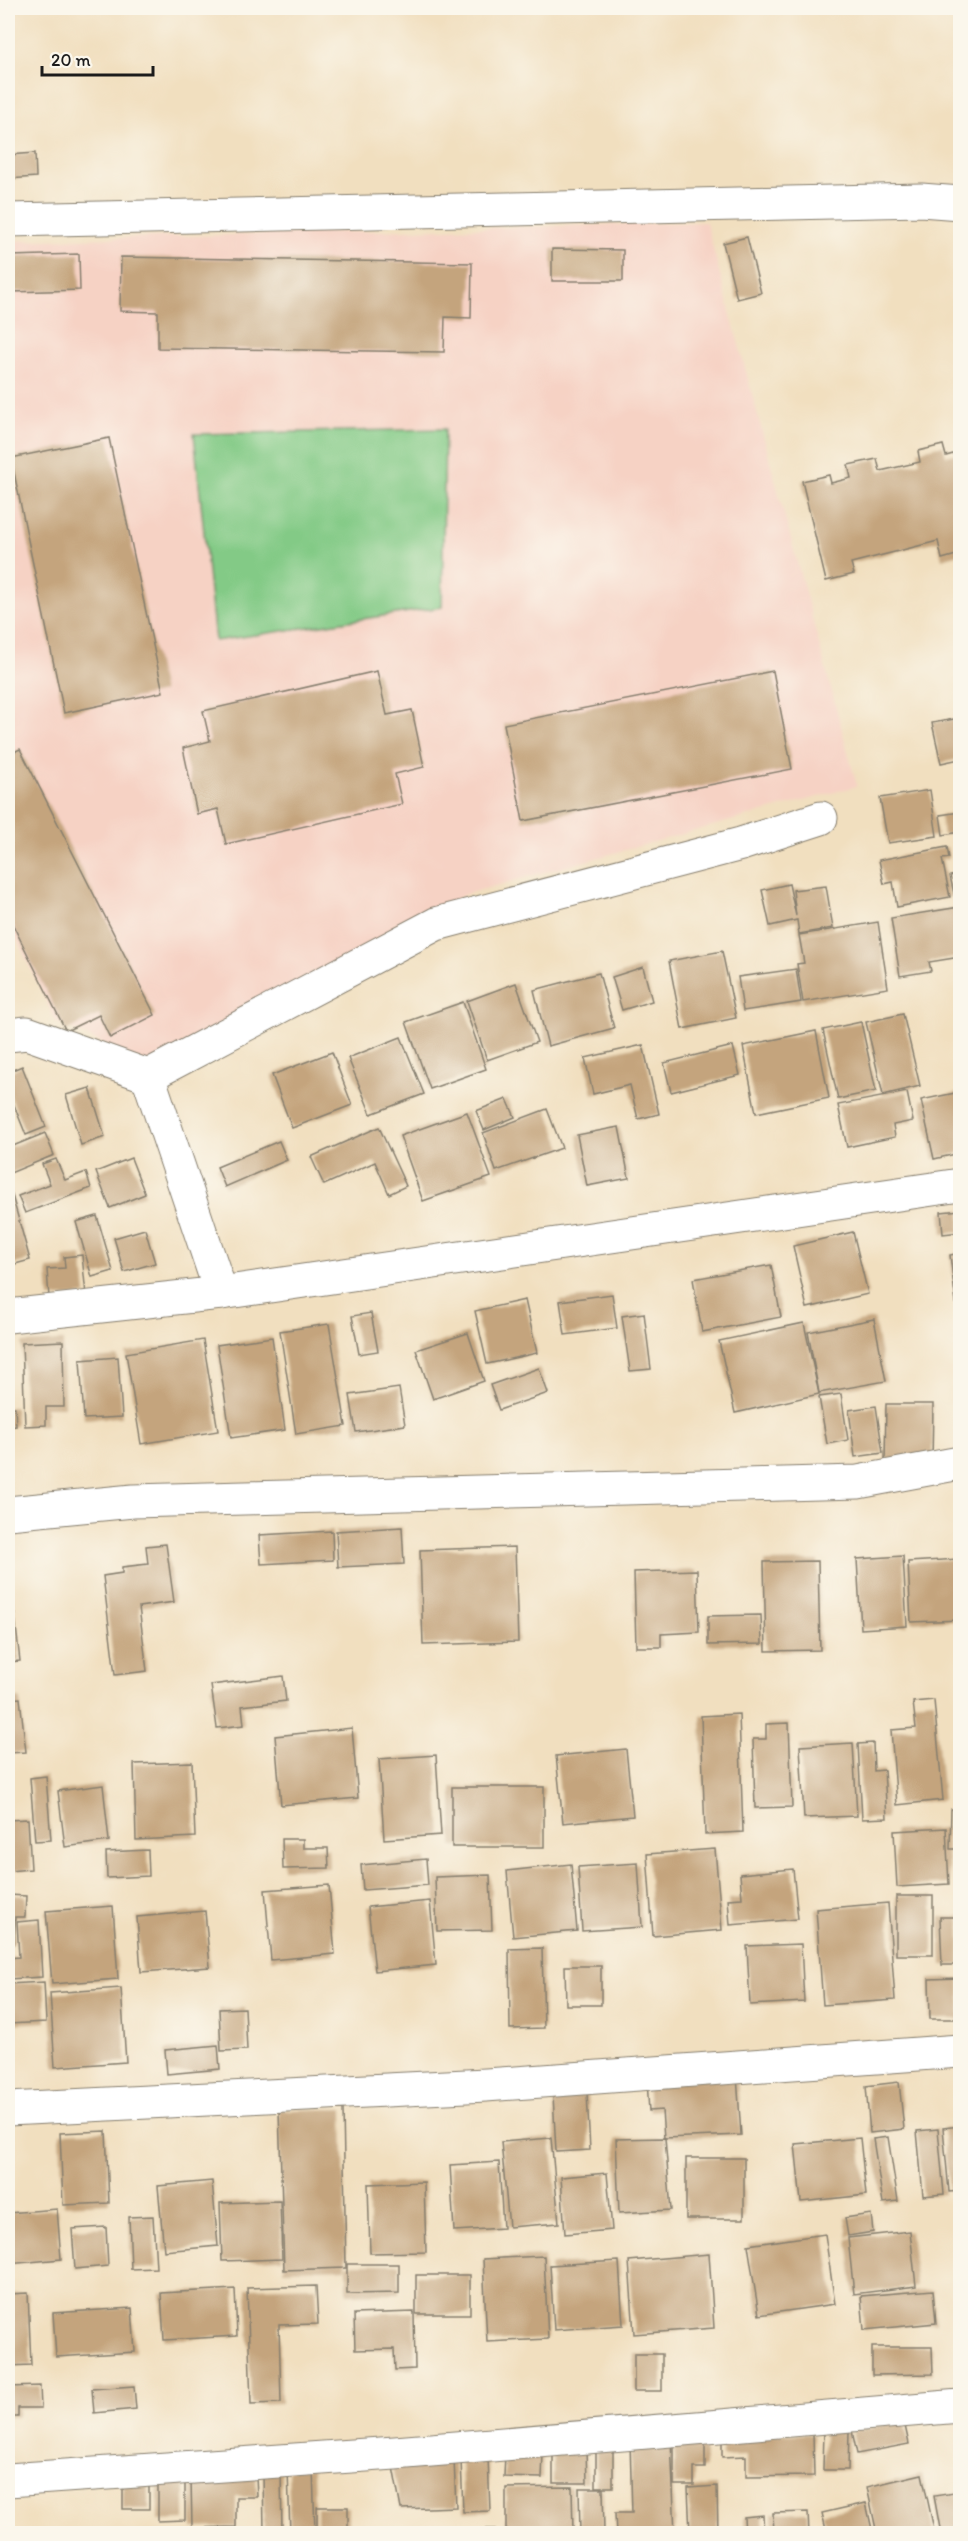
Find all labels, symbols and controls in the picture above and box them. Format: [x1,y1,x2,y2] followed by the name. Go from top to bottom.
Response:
[42,39,153,77] scale bar
[51,49,91,71] text: 20 m

